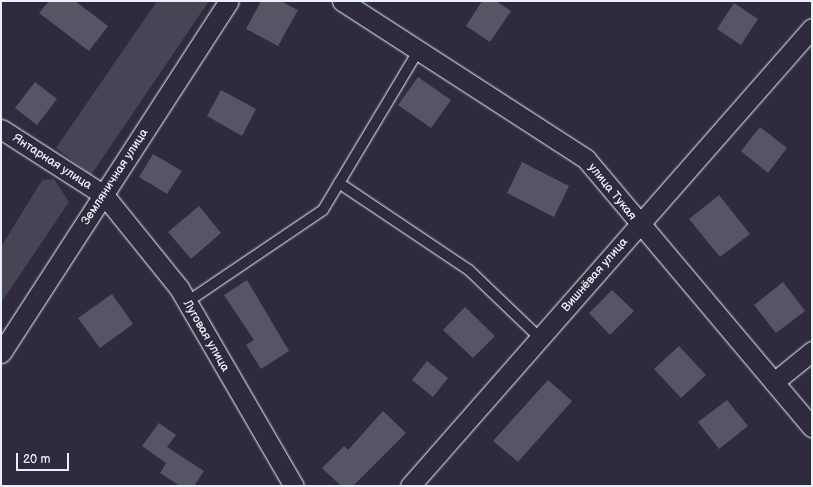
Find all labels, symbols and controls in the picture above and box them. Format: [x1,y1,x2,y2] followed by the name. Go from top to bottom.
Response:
[79,126,151,228] street label: Земляничная улица
[10,131,94,193] street label: Янтарная улица
[585,161,639,223] street label: улица Тукая
[559,235,631,315] street label: Вишнёвая улица
[180,298,232,374] street label: Луговая улица
[18,445,71,471] scale bar
[23,452,50,467] text: 20 m

